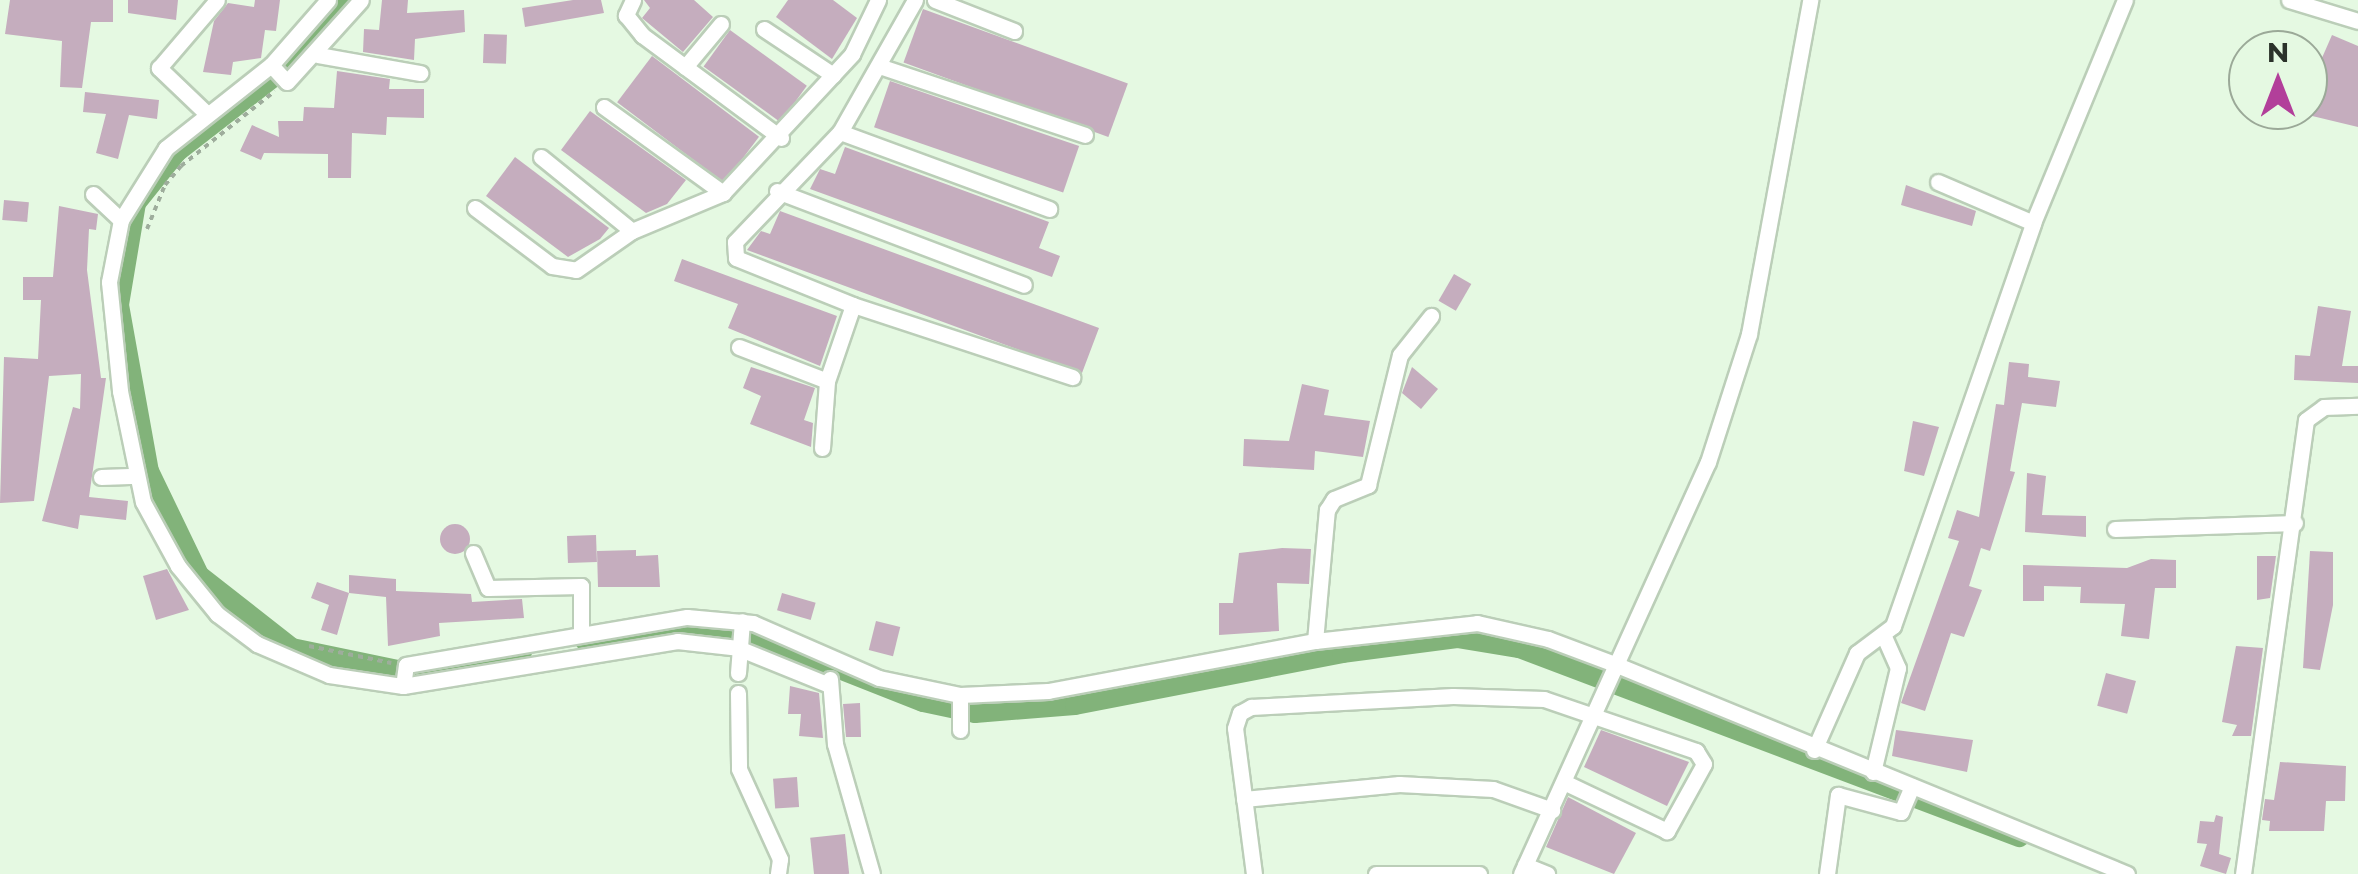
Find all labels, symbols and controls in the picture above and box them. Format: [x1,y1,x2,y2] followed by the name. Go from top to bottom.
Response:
[2228,30,2328,130] north arrow
[2267,35,2289,69] text: N

